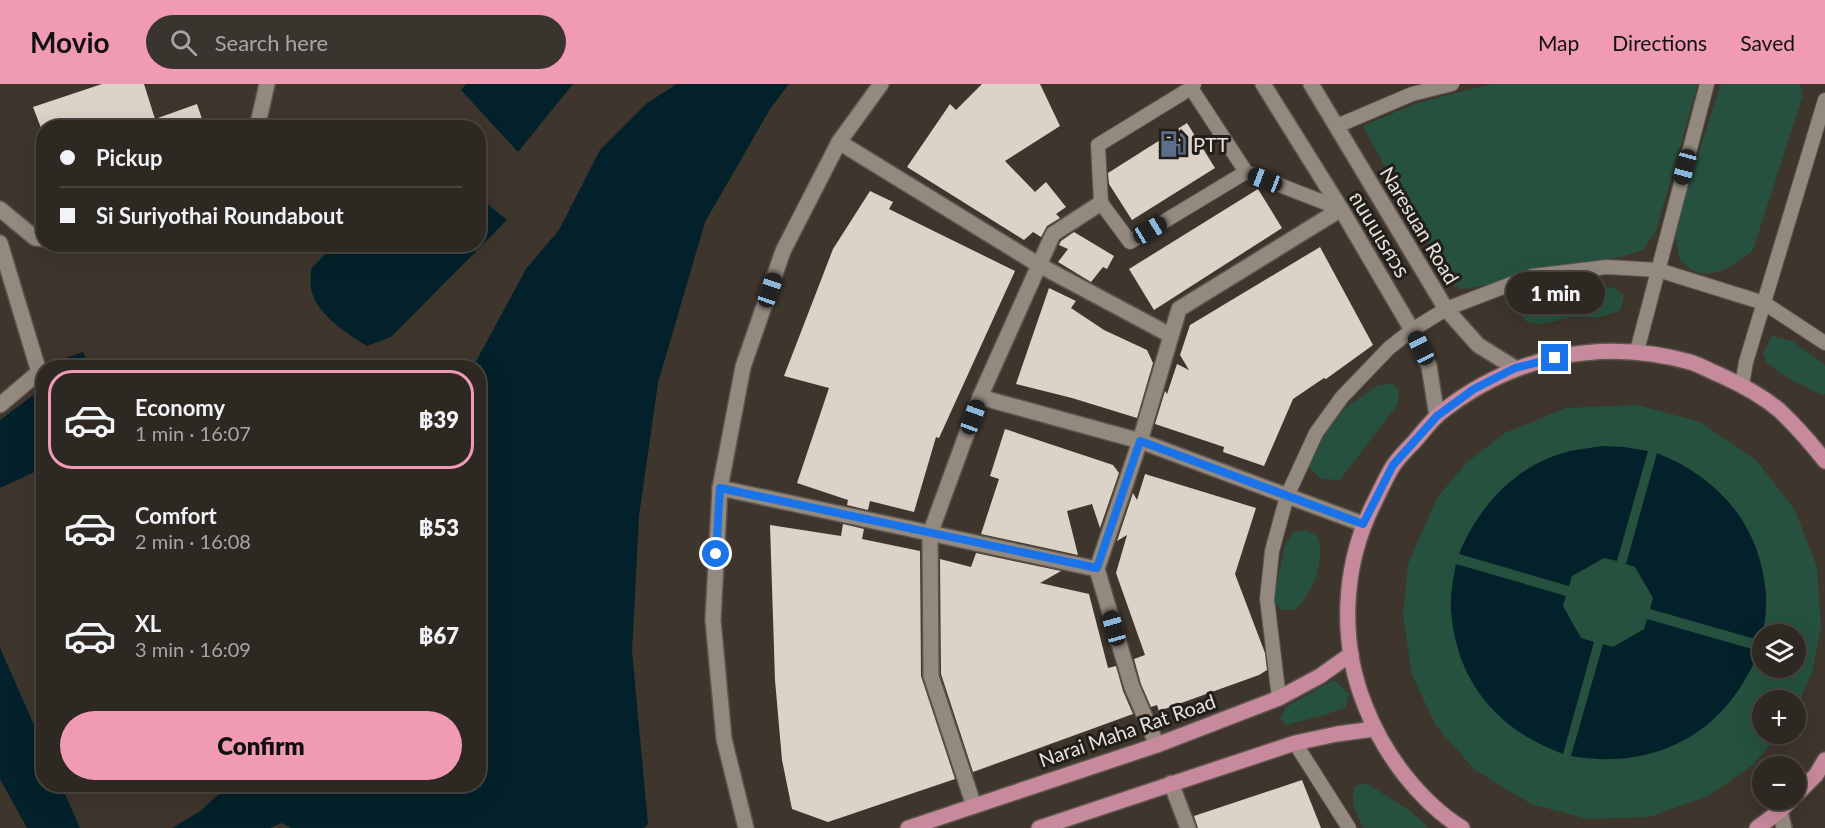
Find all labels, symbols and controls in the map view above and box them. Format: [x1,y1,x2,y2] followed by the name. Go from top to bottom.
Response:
[146,15,566,69] search box
[30,25,110,59] text: Movio
[167,26,200,59] icon: search
[215,29,328,56] text: Search here
[1538,30,1579,55] text: Map
[1612,30,1707,55] text: Directions
[1740,30,1795,55] text: Saved
[1158,129,1188,159] fuel station icon: PTT
[1193,132,1229,156] place label: PTT
[96,144,162,171] text: Pickup
[1672,147,1698,187] car
[1376,162,1464,288] street label: Naresuan Road
[1245,165,1285,195] car
[1345,186,1415,282] street label: ถนนนเรศวร
[96,202,344,229] text: Si Suriyothai Roundabout
[1130,213,1170,247] car
[756,270,784,310] car
[1506,271,1604,313] callout: 1 min
[1531,281,1580,305] text: 1 min
[1405,328,1437,368] car
[1541,344,1568,371] route end
[63,393,117,447] icon: car
[135,394,225,421] text: Economy
[958,397,988,437] car
[418,406,459,433] text: ฿39
[135,421,251,445] text: 1 min · 16:07
[63,501,117,555] icon: car
[135,502,217,529] text: Comfort
[418,514,459,541] text: ฿53
[135,529,251,553] text: 2 min · 16:08
[702,540,729,567] route start
[1100,608,1128,648] car
[63,609,117,663] icon: car
[135,610,161,637] text: XL
[418,622,459,649] text: ฿67
[1752,624,1806,810] map controls
[1752,624,1806,678] button: layers
[135,637,251,661] text: 3 min · 16:09
[1036,689,1218,771] street label: Narai Maha Rat Road
[1752,690,1806,744] button: +
[60,711,462,780] button: Confirm
[1752,756,1806,810] button: −

